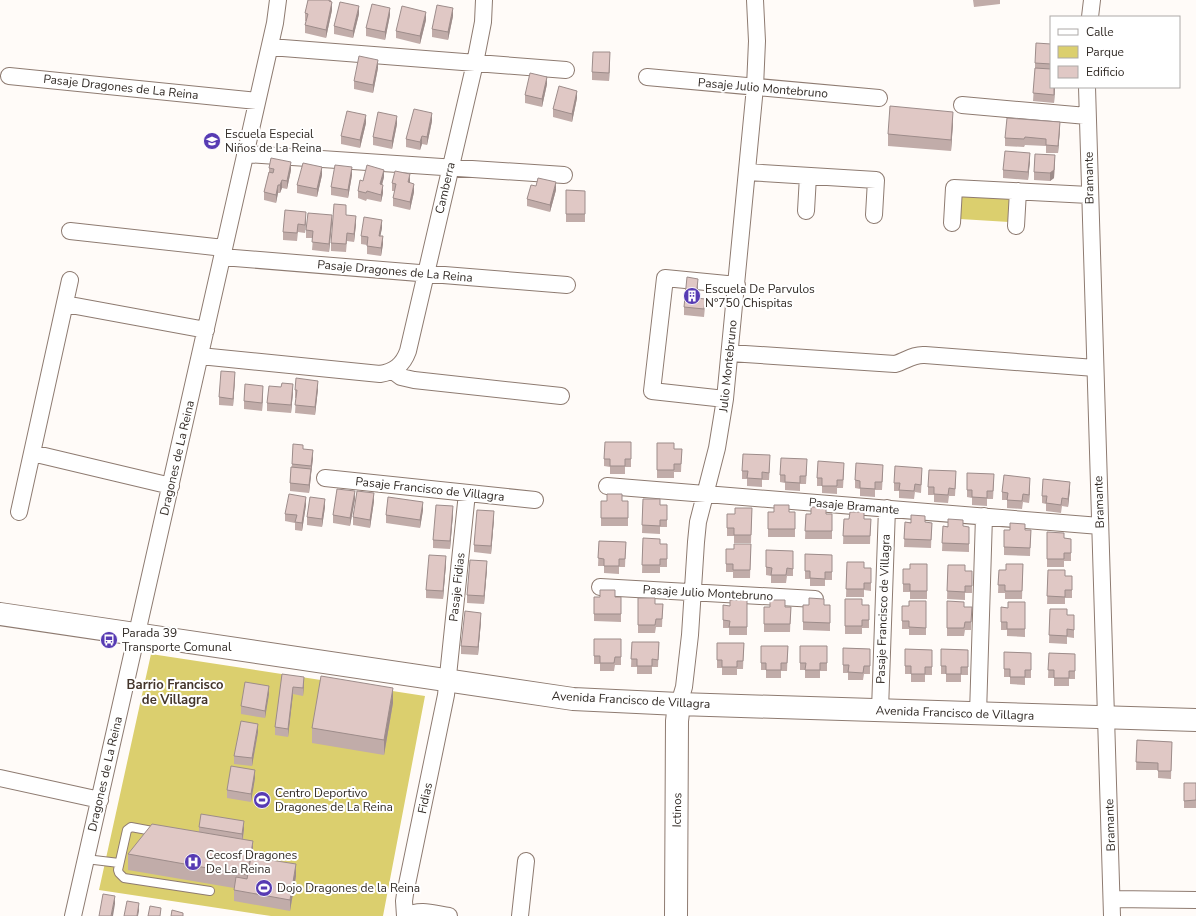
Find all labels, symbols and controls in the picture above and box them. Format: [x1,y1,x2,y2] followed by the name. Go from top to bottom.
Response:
[1050,16,1180,88] legend
[1086,24,1114,40] text: Calle
[1086,44,1124,60] text: Parque
[1086,64,1125,80] text: Edificio
[43,71,199,103] street label: Pasaje Dragones de La Reina
[697,74,829,102] street label: Pasaje Julio Montebruno
[225,126,322,156] place label: Escuela Especial Niños de La Reina
[202,131,222,151] school or university icon: Escuela Especial Niños de La Reina
[1081,152,1097,204] street label: Bramante
[431,160,459,216] street label: Camberra
[317,256,473,286] street label: Pasaje Dragones de La Reina
[705,281,815,311] place label: Escuela De Parvulos N°750 Chispitas
[682,286,702,306] building icon: Escuela De Parvulos N°750 Chispitas
[715,319,741,414] street label: Julio Montebruno
[156,399,198,517] street label: Dragones de La Reina
[355,473,505,505] street label: Pasaje Francisco de Villagra
[1090,475,1108,529] street label: Bramante
[808,494,900,518] street label: Pasaje Bramante
[872,534,894,684] street label: Pasaje Francisco de Villagra
[445,551,469,622] street label: Pasaje Fidias
[642,582,774,604] street label: Pasaje Julio Montebruno
[122,625,232,655] place label: Parada 39 Transporte Comunal
[99,630,119,650] bus stop icon: Parada 39 Transporte Comunal
[127,676,223,709] district label: Barrio Francisco de Villagra
[551,688,711,712] street label: Avenida Francisco de Villagra
[875,702,1035,724] street label: Avenida Francisco de Villagra
[84,715,126,833] street label: Dragones de La Reina
[414,781,436,815] street label: Fidias
[275,785,393,815] place label: Centro Deportivo Dragones de La Reina
[252,790,272,810] sports icon: Centro Deportivo Dragones de La Reina
[669,792,685,828] street label: Ictinos
[1101,798,1119,852] street label: Bramante
[206,847,297,877] place label: Cecosf Dragones De La Reina
[183,852,203,872] hospital icon: Cecosf Dragones De La Reina
[254,878,274,898] sports icon: Dojo Dragones de la Reina
[277,880,420,896] place label: Dojo Dragones de la Reina

